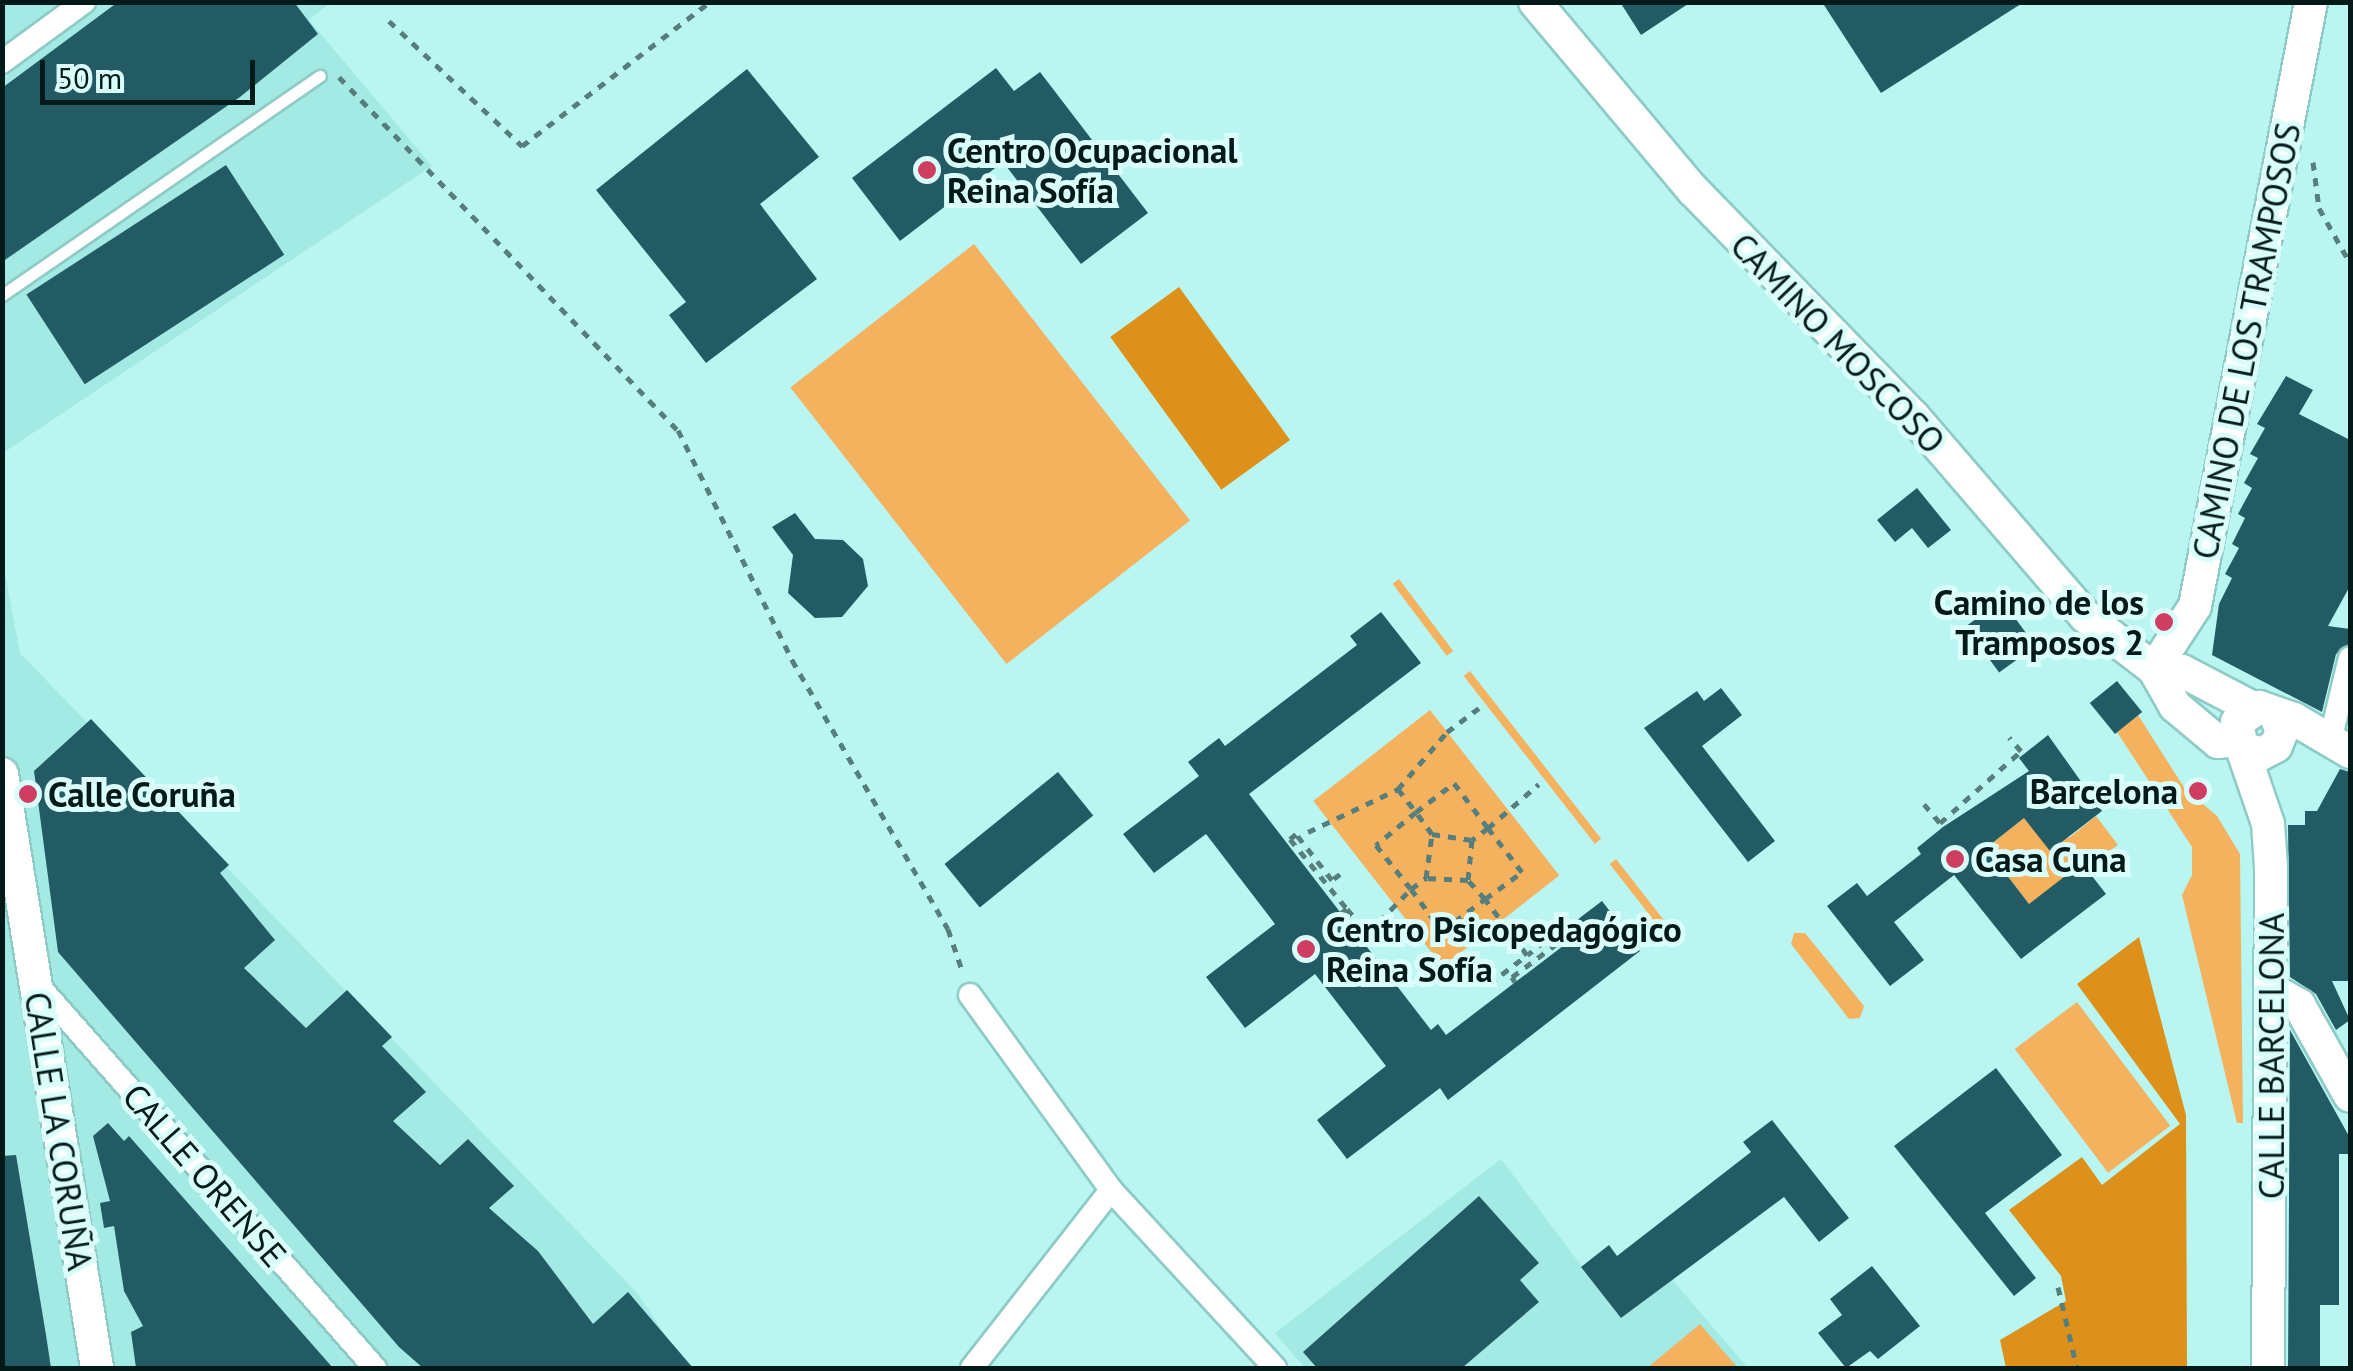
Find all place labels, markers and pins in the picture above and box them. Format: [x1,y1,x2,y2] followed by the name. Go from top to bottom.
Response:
[947,129,1238,211] place label: Centro Ocupacional Reina Sofía
[916,159,938,181] marker: Centro Ocupacional Reina Sofía
[1934,581,2144,663] place label: Camino de los Tramposos 2
[2153,611,2175,633] marker: Camino de los Tramposos 2
[2030,770,2178,812] place label: Barcelona
[48,773,236,815] place label: Calle Coruña
[2187,780,2209,802] marker: Barcelona
[17,783,39,805] marker: Calle Coruña
[1975,838,2127,880] place label: Casa Cuna
[1944,848,1966,870] marker: Casa Cuna
[1326,908,1682,990] place label: Centro Psicopedagógico Reina Sofía
[1295,938,1317,960] marker: Centro Psicopedagógico Reina Sofía

